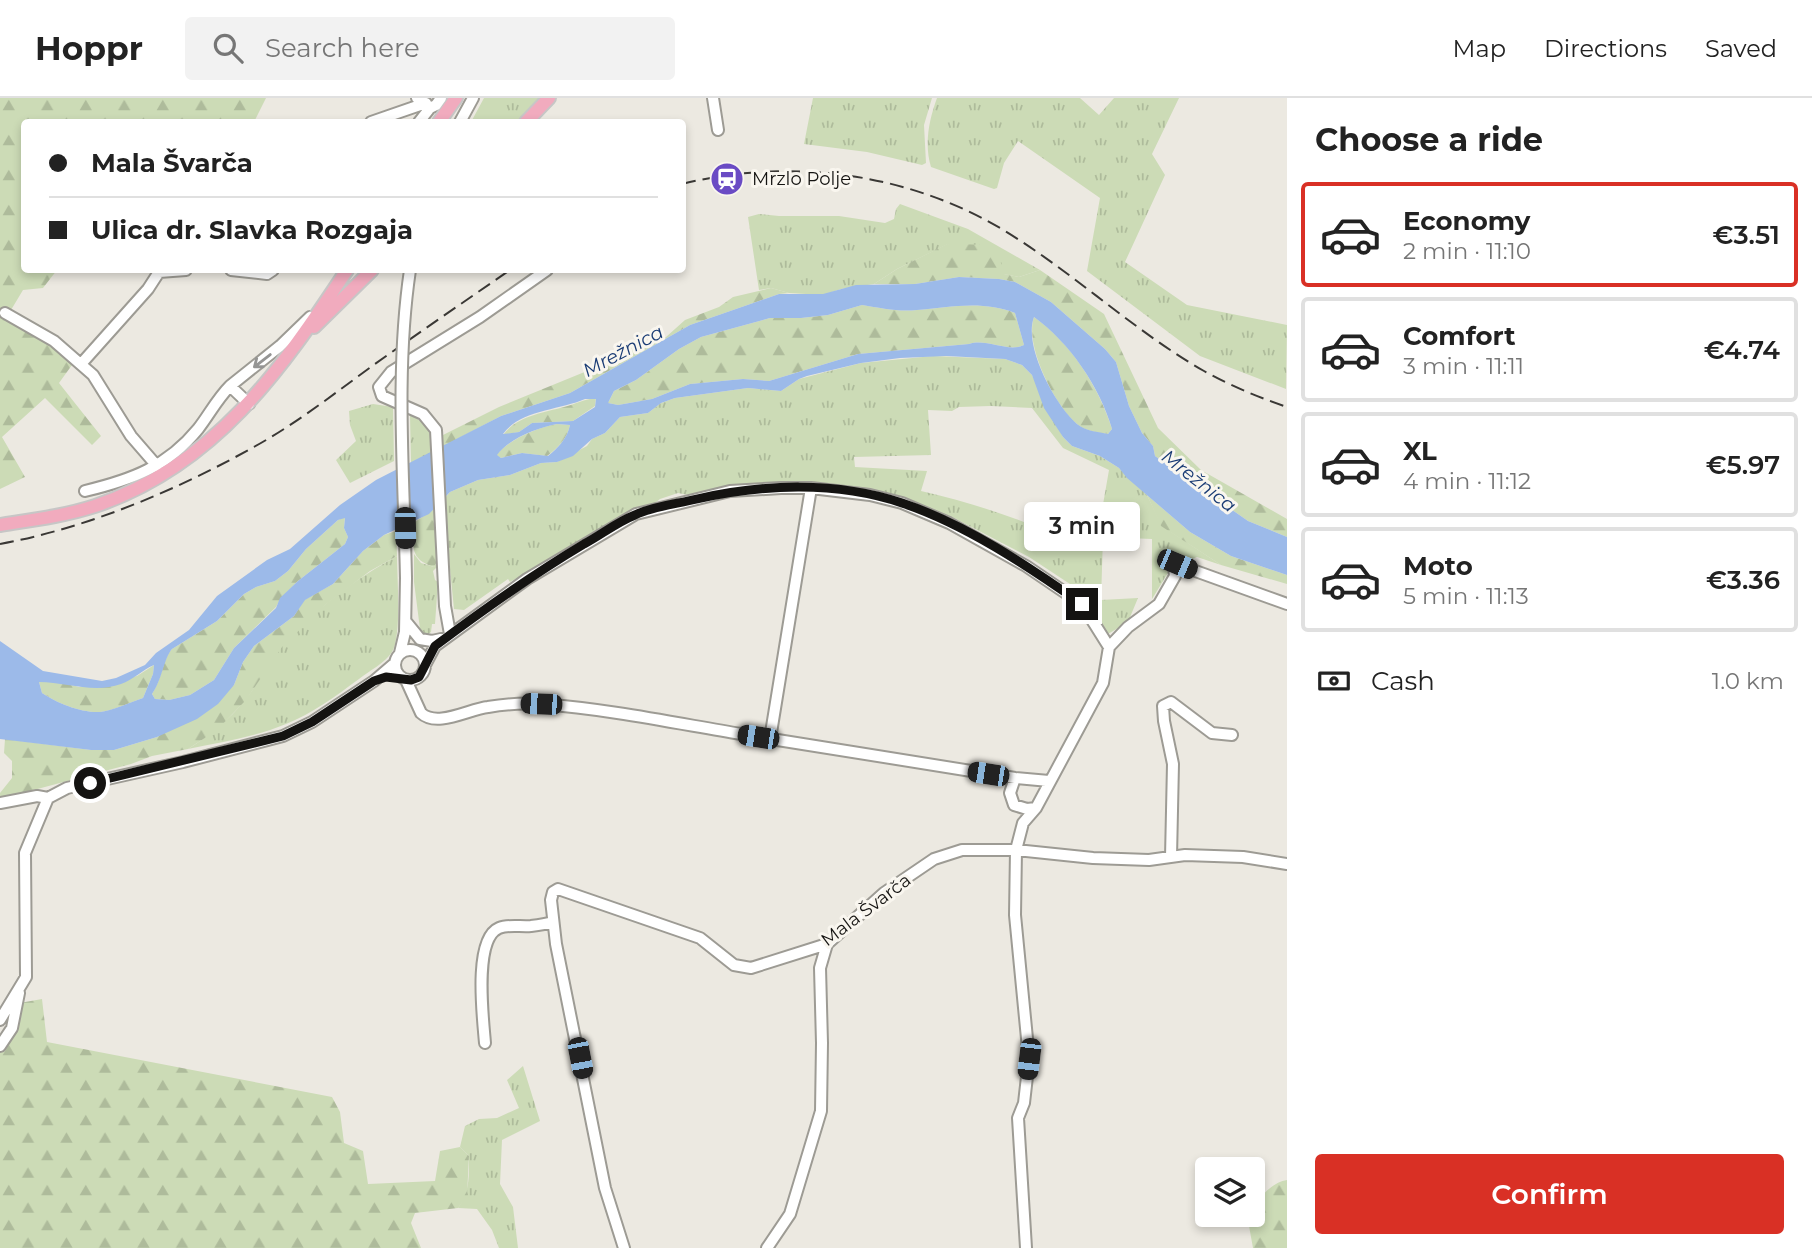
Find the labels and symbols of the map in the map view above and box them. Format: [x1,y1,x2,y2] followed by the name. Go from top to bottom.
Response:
[708,160,746,198] station icon: Mrzlo Polje
[752,168,851,190] place label: Mrzlo Polje
[579,320,667,382] water label: Mrežnica
[253,353,272,368] one-way arrow
[1157,445,1241,517] water label: Mrežnica
[1024,503,1140,552] callout: 3 min
[395,507,416,549] car
[1154,546,1201,582] car
[1066,588,1098,620] route end
[520,693,563,715] car
[736,723,781,751] car
[966,760,1011,788] car
[74,767,106,799] route start
[817,869,915,951] street label: Mala Švarča
[566,1035,595,1081] car
[1017,1037,1042,1081] car

